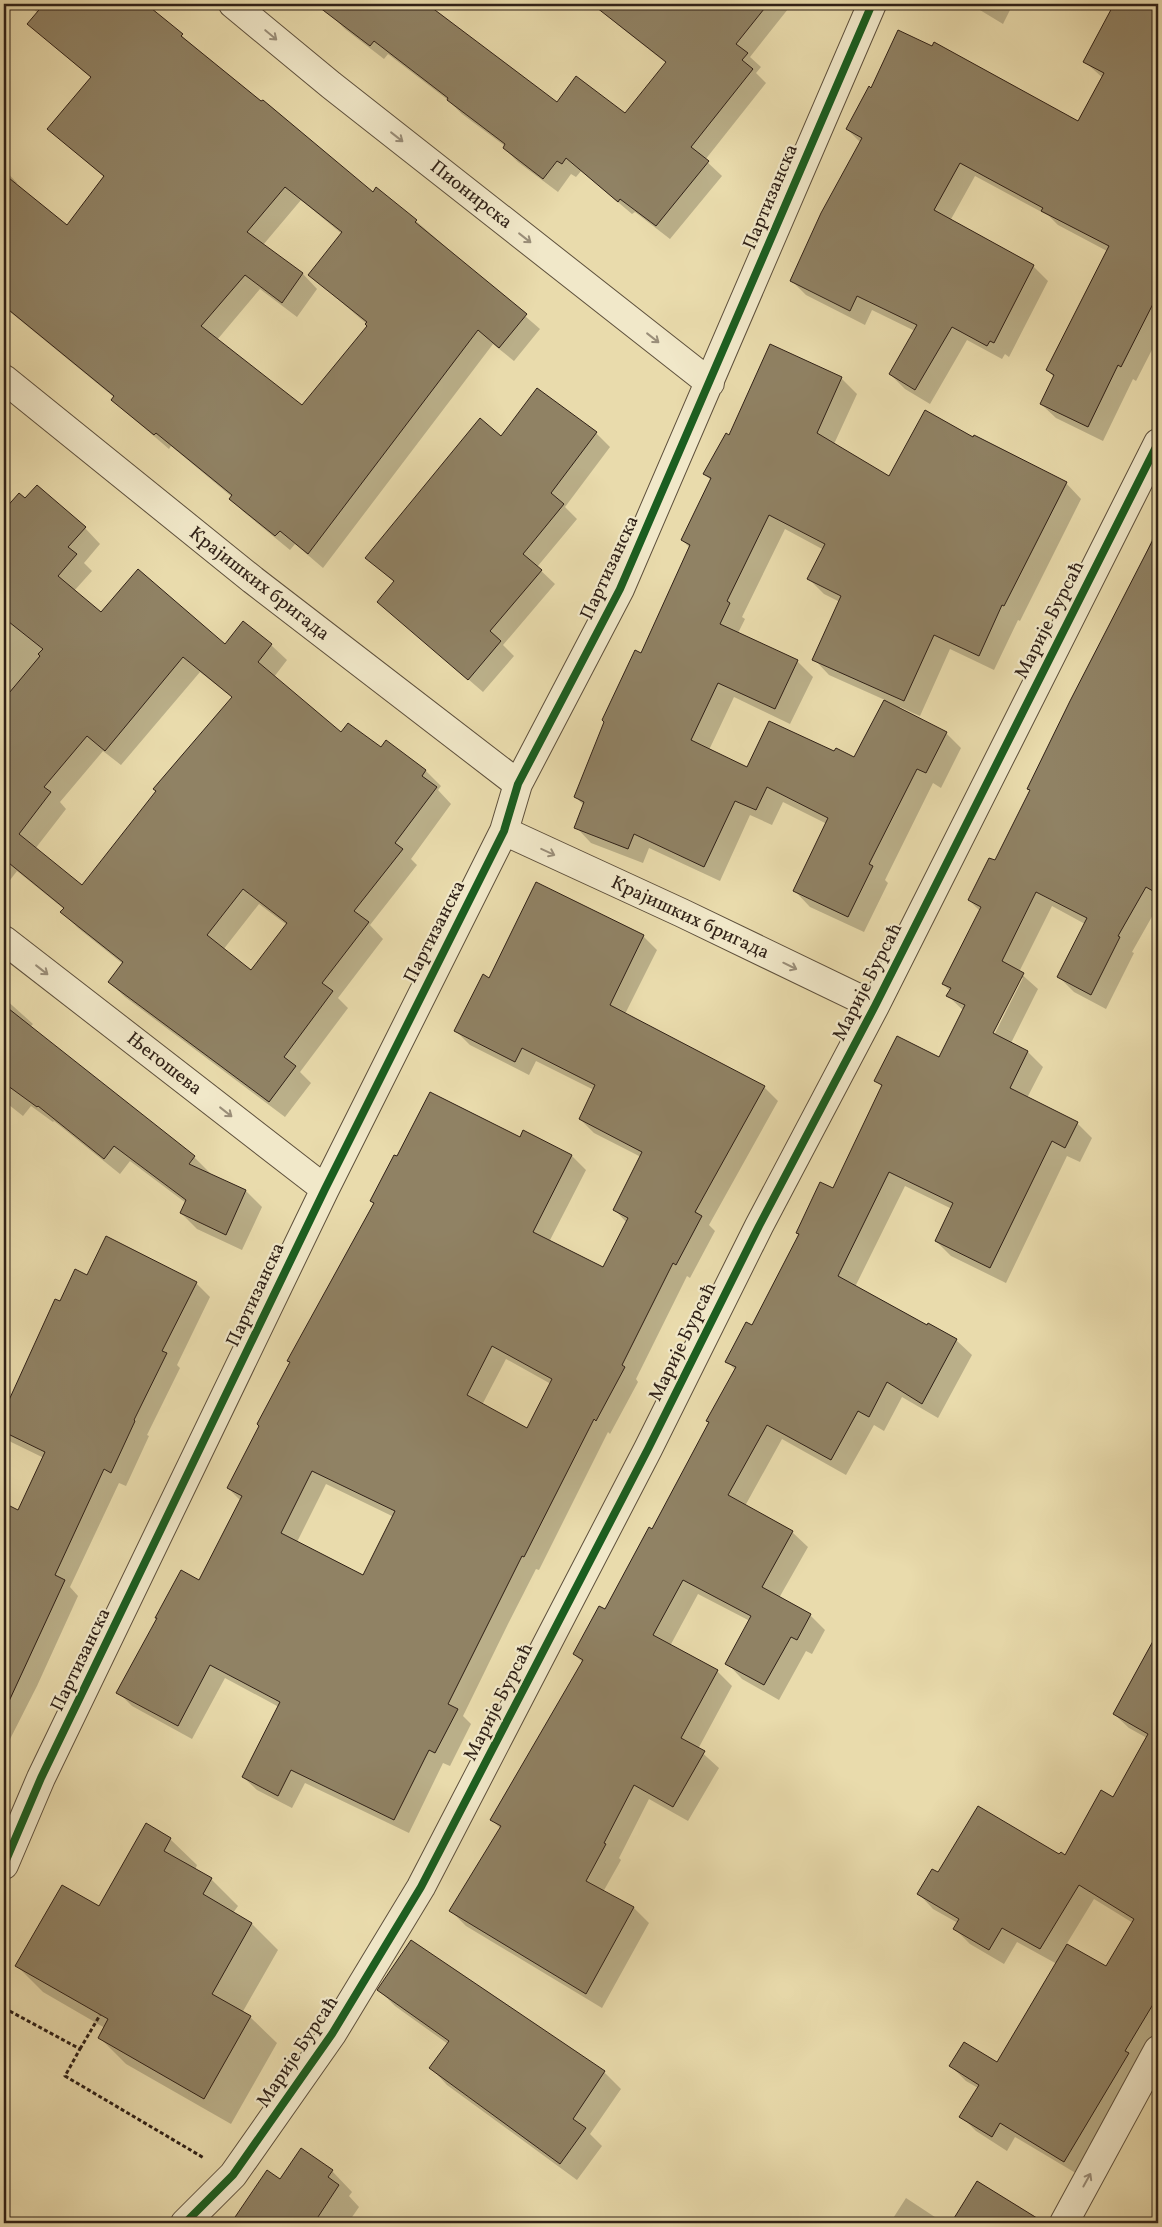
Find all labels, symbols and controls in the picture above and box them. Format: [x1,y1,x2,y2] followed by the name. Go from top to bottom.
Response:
[264,29,277,40] one-way arrow
[390,132,404,142] one-way arrow
[737,140,805,254] street label: Партизанска
[424,155,518,235] street label: Пионирска
[518,232,531,243] one-way arrow
[646,333,659,344] one-way arrow
[575,512,645,624] street label: Партизанска
[183,521,335,647] street label: Крајишких бригада
[1009,556,1091,684] street label: Марије Бурсаћ
[540,847,555,857] one-way arrow
[607,870,773,966] street label: Крајишких бригада
[398,876,472,988] street label: Партизанска
[827,918,909,1046] street label: Марије Бурсаћ
[782,961,797,971] one-way arrow
[35,964,48,975] one-way arrow
[121,1026,207,1102] street label: Његошева
[219,1107,232,1118] one-way arrow
[221,1239,291,1351] street label: Партизанска
[643,1278,723,1406] street label: Марије Бурсаћ
[45,1604,117,1716] street label: Партизанска
[458,1638,540,1766] street label: Марије Бурсаћ
[251,1991,345,2113] street label: Марије Бурсаћ
[1082,2173,1092,2188] one-way arrow

